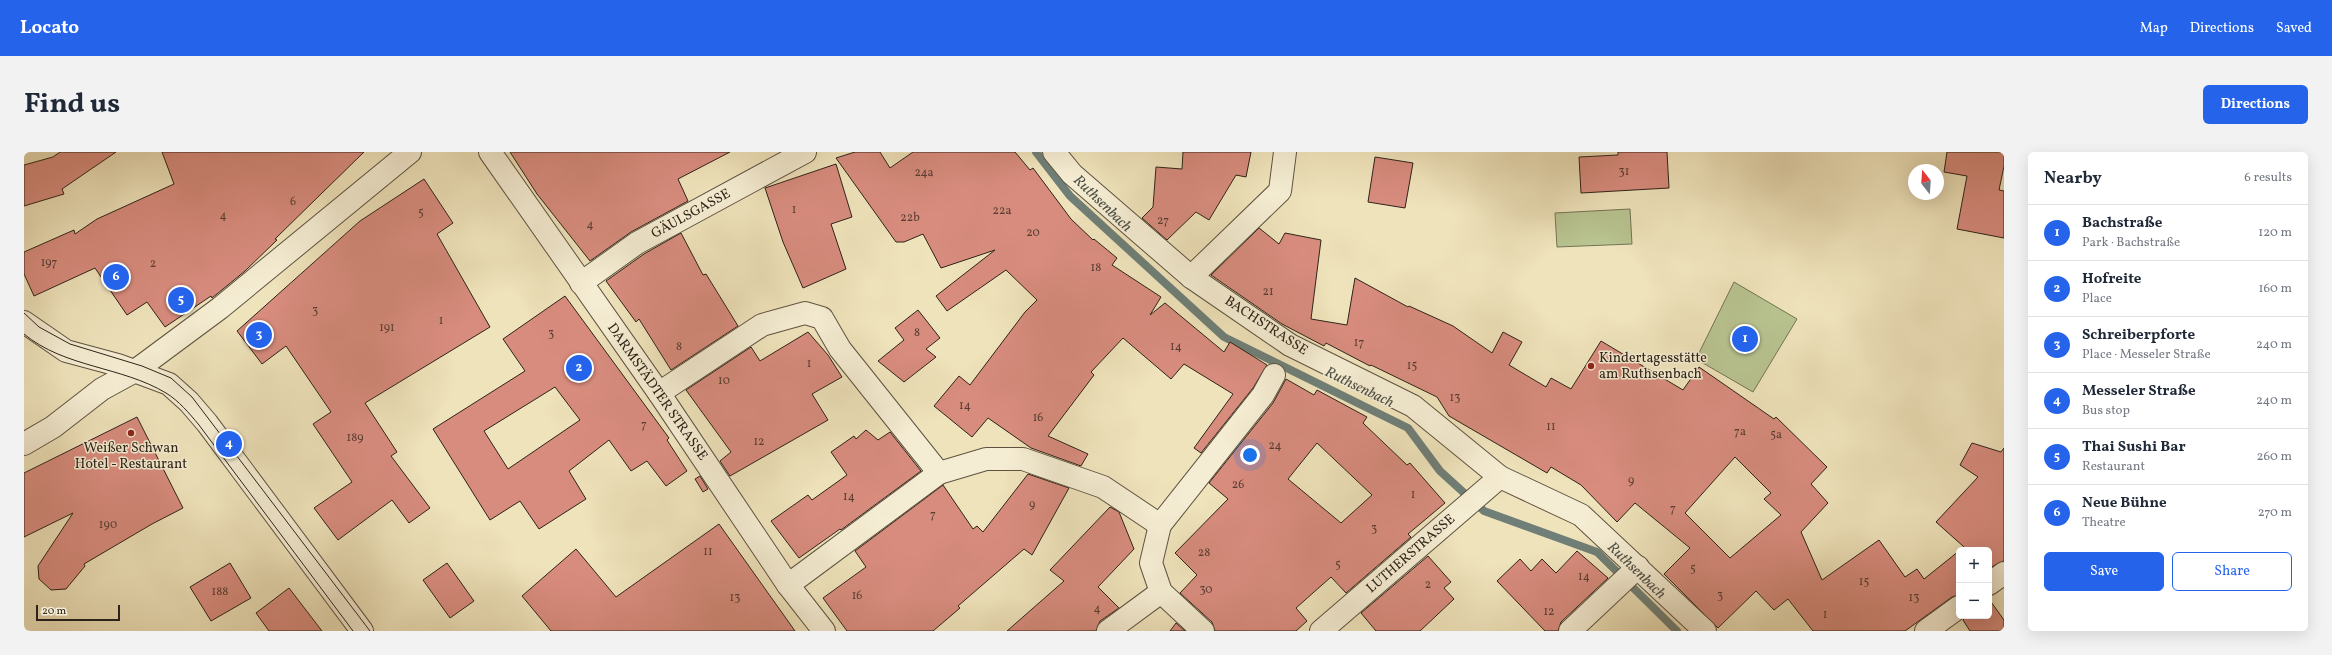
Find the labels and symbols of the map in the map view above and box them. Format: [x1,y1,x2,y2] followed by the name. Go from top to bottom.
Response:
[1619,164,1629,180] house number: 31
[1908,164,1944,200] north arrow
[914,165,934,181] house number: 24a
[1068,171,1136,237] water label: Ruthsenbach
[648,184,734,244] street label: GÄULSGASSE
[290,194,296,210] house number: 6
[792,202,796,218] house number: 1
[993,203,1011,219] house number: 22a
[418,205,424,221] house number: 5
[219,208,227,224] house number: 4
[900,210,920,226] house number: 22b
[1157,213,1169,229] house number: 27
[586,217,594,233] house number: 4
[1026,225,1040,241] house number: 20
[41,255,58,271] house number: 197
[150,256,156,272] house number: 2
[1091,260,1101,276] house number: 18
[103,262,129,292] pin: 6
[1262,284,1274,300] house number: 21
[168,285,194,315] pin: 5
[1221,292,1311,360] street label: BACHSTRASSE
[312,303,318,319] house number: 3
[439,313,443,329] house number: 1
[246,320,272,350] pin: 3
[379,320,395,336] house number: 191
[602,320,712,464] street label: DARMSTÄDTER STRASSE
[1732,324,1758,354] pin: 1
[914,325,920,341] house number: 8
[548,326,554,342] house number: 3
[1354,335,1364,351] house number: 17
[676,339,682,355] house number: 8
[1170,339,1182,355] house number: 14
[1599,349,1707,384] place label: Kindertagesstätte am Ruthsenbach
[566,353,592,383] pin: 2
[807,356,811,372] house number: 1
[1407,358,1417,374] house number: 15
[1586,361,1596,371] marker: Kindertagesstätte am Ruthsenbach
[1321,362,1397,414] water label: Ruthsenbach
[718,373,730,389] house number: 10
[1450,390,1460,406] house number: 13
[959,398,971,414] house number: 14
[1033,410,1043,426] house number: 16
[641,417,647,433] house number: 7
[1546,419,1556,435] house number: 11
[1734,424,1746,440] house number: 7a
[1770,427,1782,443] house number: 5a
[126,428,136,438] marker: Weißer Schwan Hotel - Restaurant
[216,429,242,459] pin: 4
[347,430,363,446] house number: 189
[753,434,765,450] house number: 12
[1268,438,1282,454] house number: 24
[75,439,187,474] place label: Weißer Schwan Hotel - Restaurant
[1240,445,1260,465] your location
[1628,473,1634,489] house number: 9
[1232,477,1244,493] house number: 26
[1411,487,1415,503] house number: 1
[843,489,855,505] house number: 14
[1029,497,1035,513] house number: 9
[1670,501,1676,517] house number: 7
[930,507,936,523] house number: 7
[1363,510,1459,598] street label: LUTHERSTRASSE
[99,517,117,533] house number: 190
[1371,521,1377,537] house number: 3
[1602,538,1670,604] water label: Ruthsenbach
[703,544,713,560] house number: 11
[1198,545,1210,561] house number: 28
[1335,557,1341,573] house number: 5
[1690,561,1696,577] house number: 5
[1578,569,1590,585] house number: 14
[1859,574,1869,590] house number: 15
[1425,577,1431,593] house number: 2
[1199,582,1213,598] house number: 30
[212,584,228,600] house number: 188
[852,588,862,604] house number: 16
[1717,588,1723,604] house number: 3
[730,590,740,606] house number: 13
[1909,590,1919,606] house number: 13
[1093,601,1101,617] house number: 4
[36,603,120,622] scale bar
[1543,604,1555,620] house number: 12
[1823,607,1827,623] house number: 1

